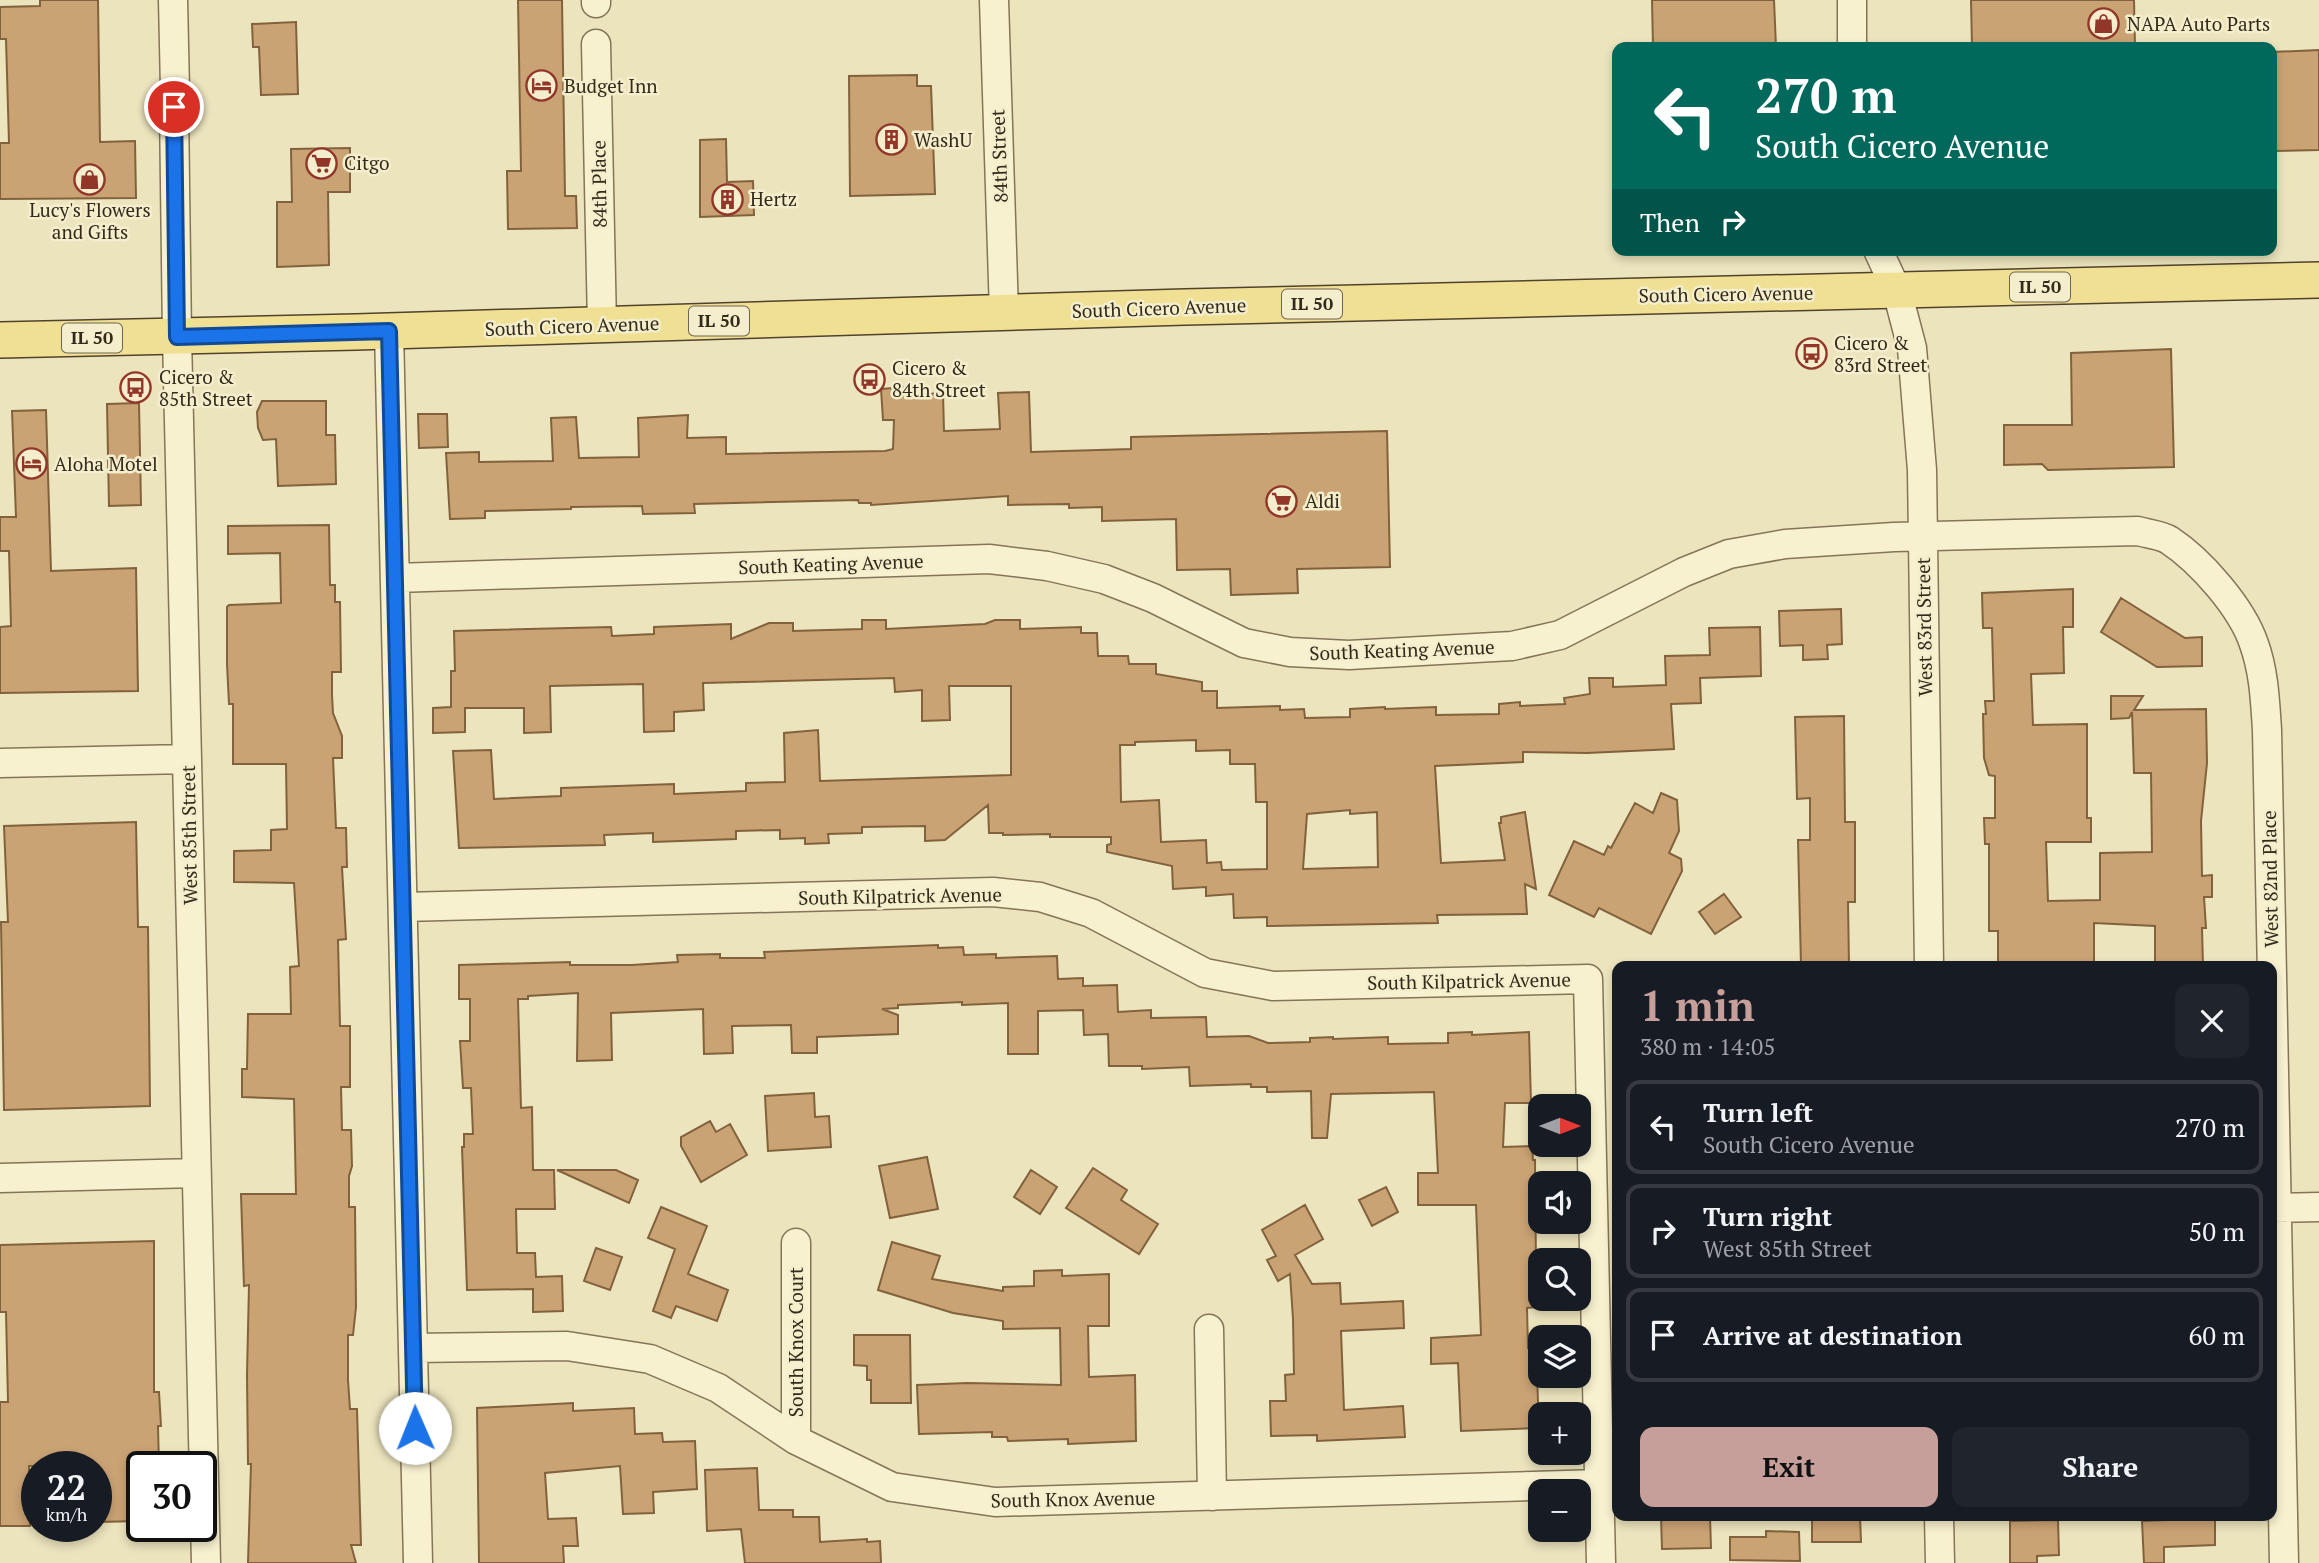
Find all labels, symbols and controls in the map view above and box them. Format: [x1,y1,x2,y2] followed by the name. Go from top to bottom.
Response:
[2087,7,2121,41] shop icon: NAPA Auto Parts
[2127,11,2270,36] place label: NAPA Auto Parts
[1755,62,1897,127] text: 270 m
[524,69,558,103] hotel icon: Budget Inn
[1640,70,1731,161] icon: left
[564,73,658,98] place label: Budget Inn
[144,77,204,137] pin
[155,88,193,126] icon: arrive
[984,109,1013,203] street label: 84th Street
[874,123,908,157] building icon: WashU
[1755,125,2049,167] text: South Cicero Avenue
[914,127,972,152] place label: WashU
[585,140,612,228] street label: 84th Place
[304,146,338,180] supermarket icon: Citgo
[344,150,390,175] place label: Citgo
[73,162,107,196] shop icon: Lucy's Flowers and Gifts
[710,182,744,216] building icon: Hertz
[750,186,797,211] place label: Hertz
[29,197,151,244] place label: Lucy's Flowers and Gifts
[1714,203,1752,241] icon: right
[1640,205,1700,239] text: Then
[2010,272,2070,302] road number: IL 50
[1638,279,1814,308] street label: South Cicero Avenue
[1282,290,1342,318] road number: IL 50
[1071,292,1247,323] street label: South Cicero Avenue
[689,306,749,335] road number: IL 50
[484,310,660,341] street label: South Cicero Avenue
[62,324,122,352] road number: IL 50
[1834,330,1927,377] place label: Cicero & 83rd Street
[1794,337,1828,371] bus stop icon: Cicero & 83rd Street
[892,355,986,402] place label: Cicero & 84th Street
[852,362,886,396] bus stop icon: Cicero & 84th Street
[159,364,253,411] place label: Cicero & 85th Street
[119,371,153,405] bus stop icon: Cicero & 85th Street
[14,447,48,481] hotel icon: Aloha Motel
[54,451,158,476] place label: Aloha Motel
[1265,484,1299,518] supermarket icon: Aldi
[1305,488,1340,513] place label: Aldi
[738,548,924,579] street label: South Keating Avenue
[1910,557,1937,697] street label: West 83rd Street
[1309,634,1495,665] street label: South Keating Avenue
[175,765,202,905] street label: West 85th Street
[2256,810,2283,948] street label: West 82nd Place
[798,881,1002,910] street label: South Kilpatrick Avenue
[1367,966,1571,995] street label: South Kilpatrick Avenue
[1640,977,1755,1033] text: 1 min
[2175,984,2249,1058] button: close
[1640,1031,1775,1062] text: 380 m · 14:05
[1528,1094,1591,1157] north arrow
[1528,1094,1591,1542] map controls
[1703,1095,1813,1129] text: Turn left
[1644,1108,1682,1146] icon: left
[2175,1110,2245,1144] text: 270 m
[1703,1129,1915,1160] text: South Cicero Avenue
[1528,1171,1591,1234] button: sound
[1703,1199,1832,1233] text: Turn right
[1644,1212,1682,1250] icon: right
[2189,1214,2245,1248] text: 50 m
[1703,1233,1872,1264] text: West 85th Street
[1528,1248,1591,1311] button: search
[783,1267,808,1417] street label: South Knox Court
[1644,1316,1682,1354] icon: arrive
[1703,1318,1962,1352] text: Arrive at destination
[2189,1318,2245,1352] text: 60 m
[1528,1325,1591,1388] button: layers
[378,1391,452,1465] position arrow
[1528,1402,1591,1465] button: +
[1640,1427,1938,1507] button: Exit
[1952,1427,2249,1507] button: Share
[126,1451,217,1542] speed limit sign: 30
[47,1464,86,1510] text: 22
[1528,1479,1591,1542] button: −
[990,1485,1155,1512] street label: South Knox Avenue
[46,1502,87,1526] text: km/h

